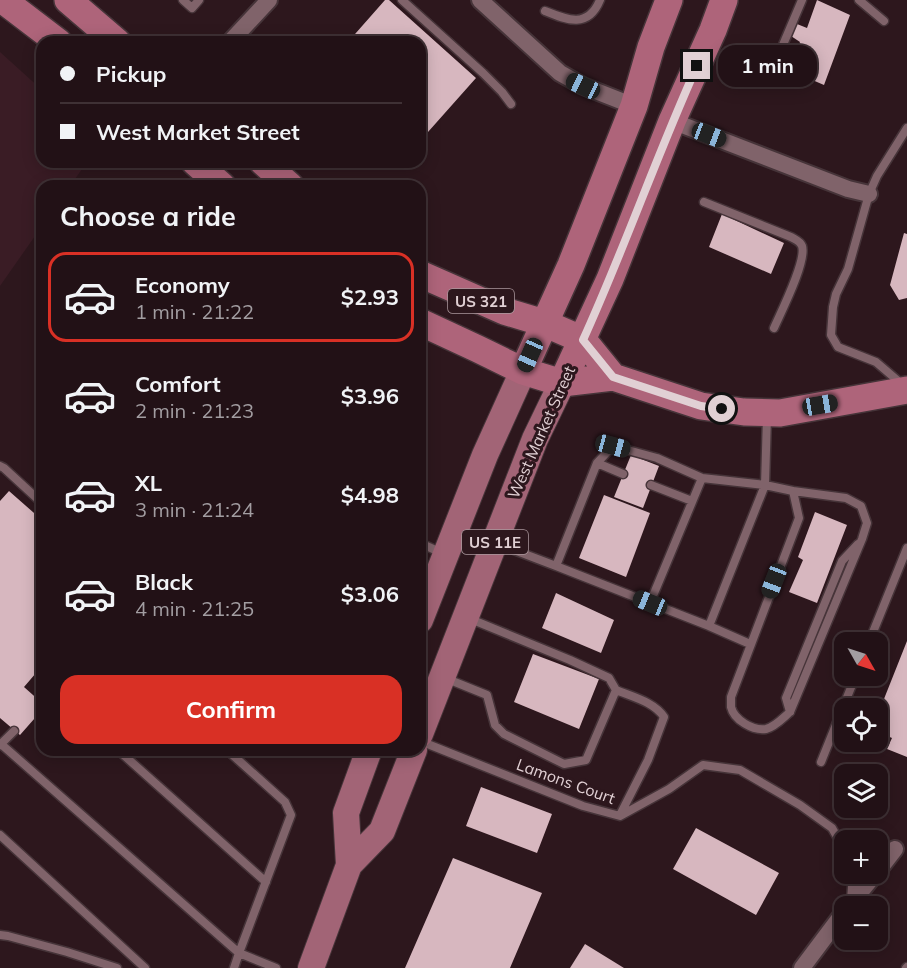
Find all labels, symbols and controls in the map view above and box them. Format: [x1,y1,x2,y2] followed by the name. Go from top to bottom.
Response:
[718,45,817,87] callout: 1 min
[683,52,710,79] route end
[741,53,794,78] text: 1 min
[96,60,166,88] text: Pickup
[563,70,603,102] car
[96,118,300,146] text: West Market Street
[689,120,729,150] car
[60,199,236,233] text: Choose a ride
[63,270,117,324] icon: car
[135,271,230,299] text: Economy
[341,283,399,311] text: $2.93
[448,289,514,313] road number: US 321
[135,299,254,324] text: 1 min · 21:22
[514,335,546,375] car
[503,362,579,501] street label: West Market Street
[63,369,117,423] icon: car
[135,370,221,398] text: Comfort
[341,382,399,410] text: $3.96
[801,393,839,417] car
[708,395,735,422] route start
[135,398,254,423] text: 2 min · 21:23
[593,433,633,459] car
[63,468,117,522] icon: car
[135,469,162,497] text: XL
[341,481,399,509] text: $4.98
[135,497,254,522] text: 3 min · 21:24
[462,530,528,554] road number: US 11E
[759,561,789,601] car
[63,567,117,621] icon: car
[135,568,193,596] text: Black
[341,580,399,608] text: $3.06
[630,588,670,618] car
[135,596,254,621] text: 4 min · 21:25
[834,632,888,686] north arrow
[834,632,888,950] map controls
[60,675,402,744] button: Confirm
[834,698,888,752] button: locate
[514,754,618,808] street label: Lamons Court
[834,764,888,818] button: layers
[834,830,888,884] button: +
[834,896,888,950] button: −

